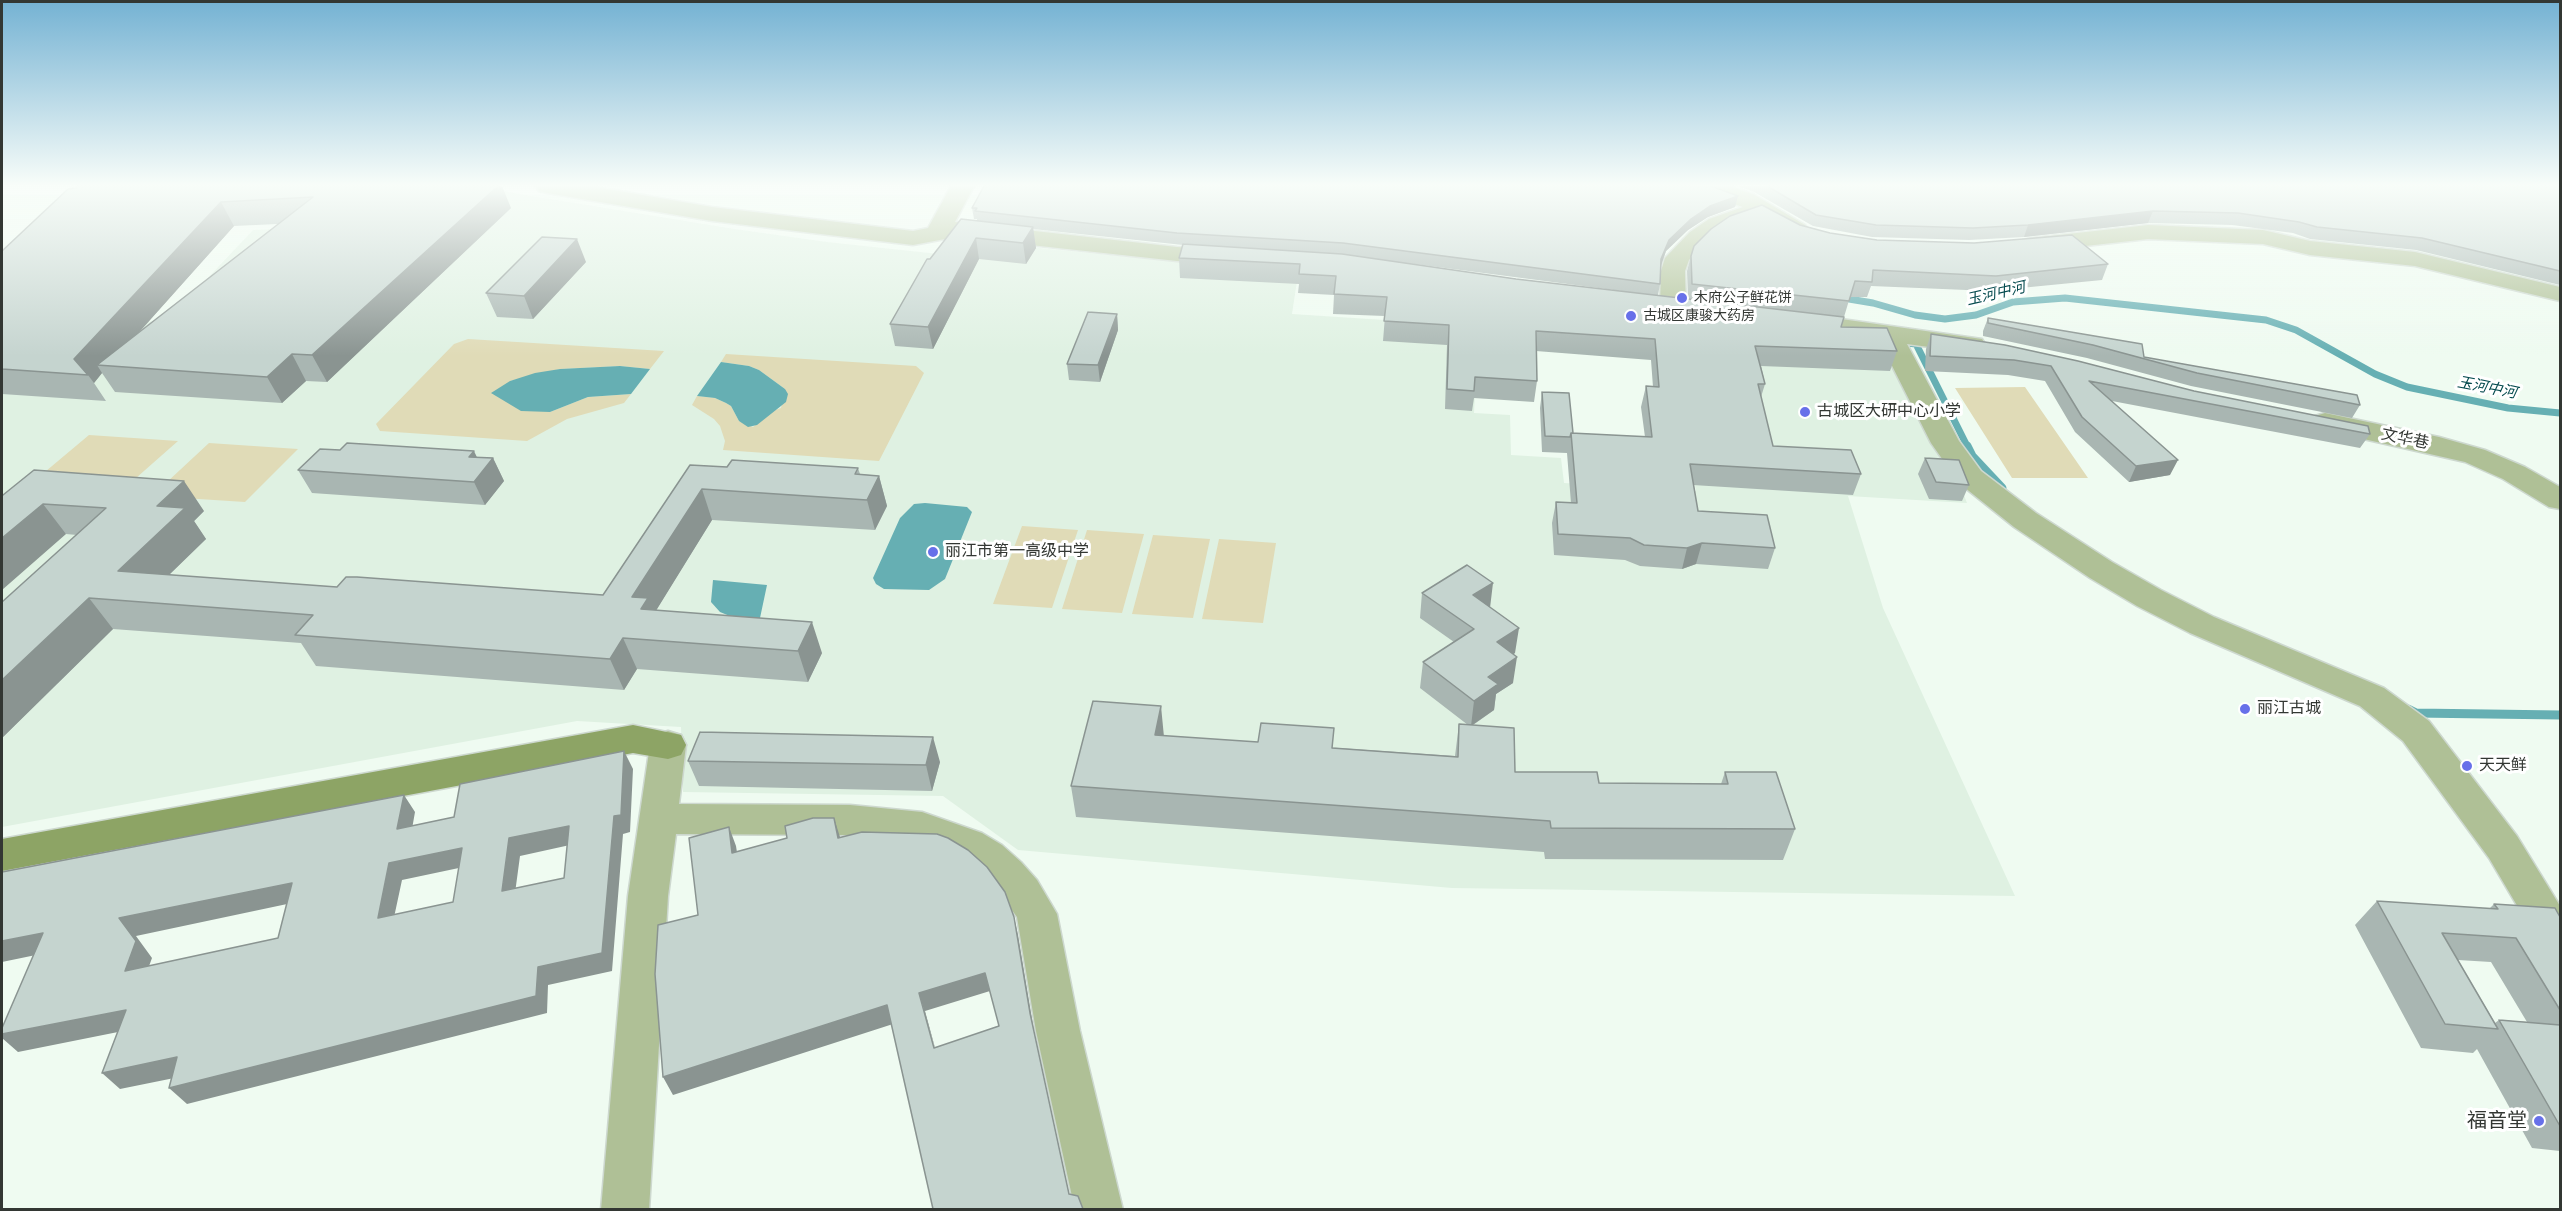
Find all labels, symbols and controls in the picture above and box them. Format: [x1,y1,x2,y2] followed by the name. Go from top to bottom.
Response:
[1965,278,2027,310] water label: 玉河中河
[1694,290,1792,306] place label: 木府公子鲜花饼
[1675,291,1689,305] marker: 木府公子鲜花饼
[1643,308,1755,324] place label: 古城区康骏大药房
[1624,309,1638,323] marker: 古城区康骏大药房
[2456,373,2518,403] water label: 玉河中河
[1817,402,1961,422] place label: 古城区大研中心小学
[1798,405,1812,419] marker: 古城区大研中心小学
[2380,425,2430,453] street label: 文华巷
[945,542,1089,562] place label: 丽江市第一高级中学
[926,545,940,559] marker: 丽江市第一高级中学
[2257,699,2321,719] place label: 丽江古城
[2238,702,2252,716] marker: 丽江古城
[2479,756,2527,776] place label: 天天鲜
[2460,759,2474,773] marker: 天天鲜
[2467,1109,2527,1133] place label: 福音堂
[2532,1114,2546,1128] marker: 福音堂

